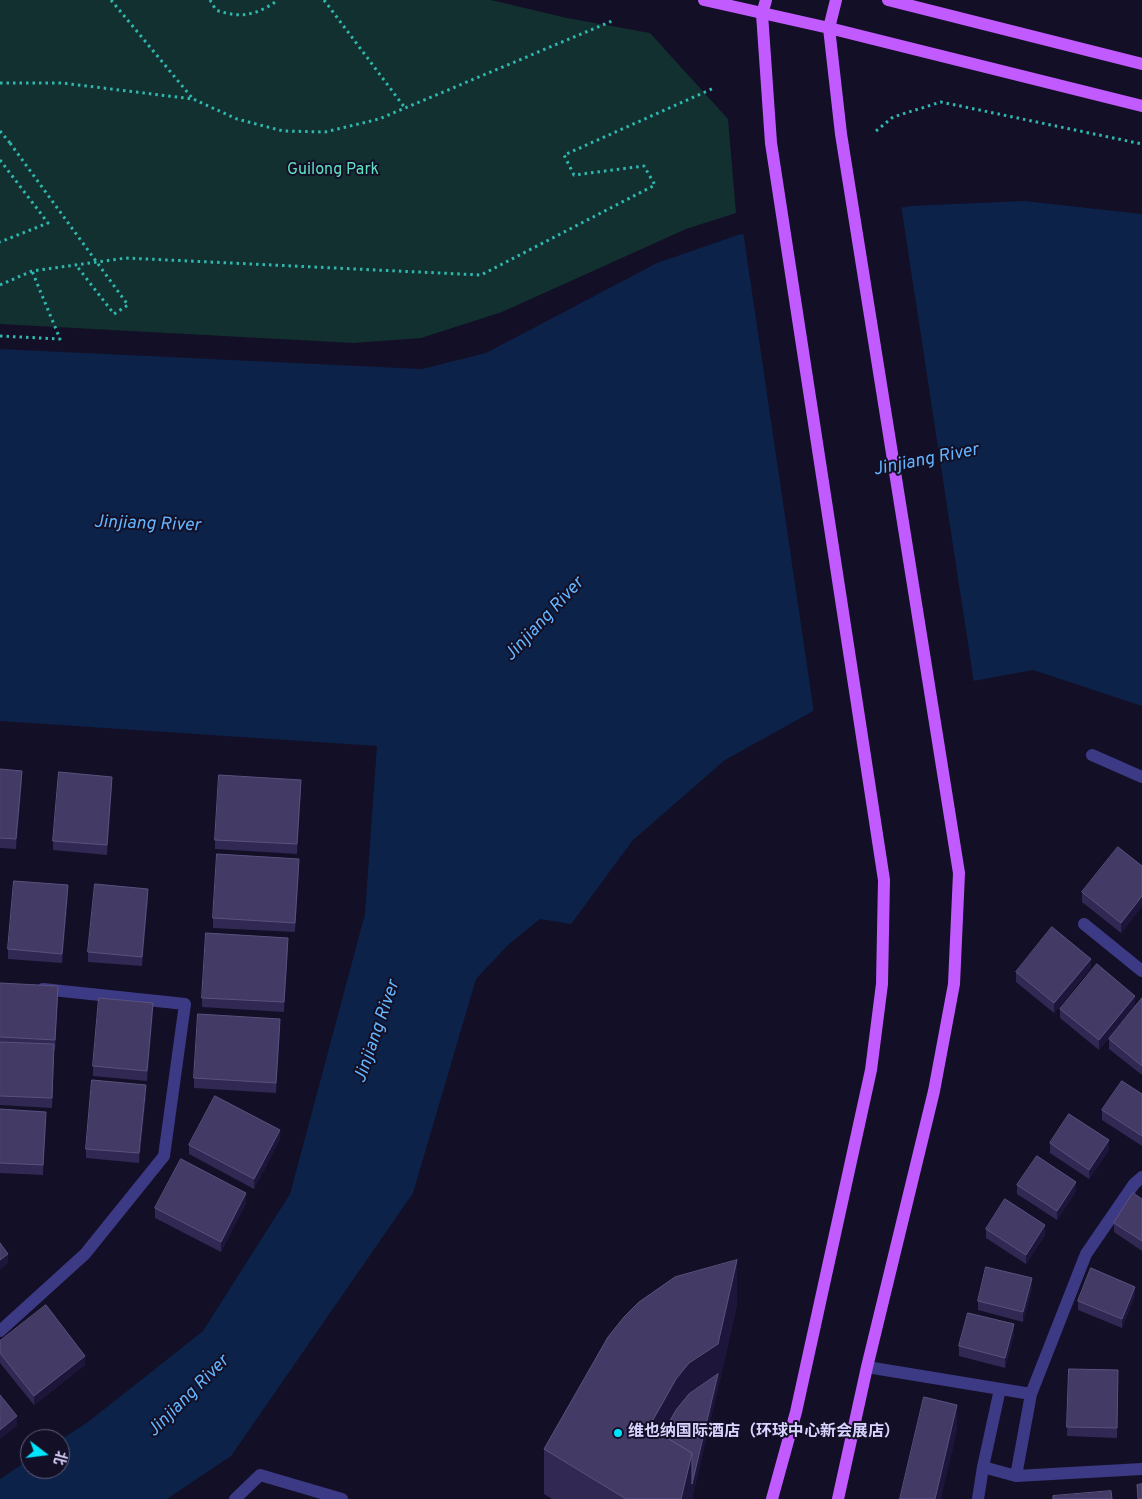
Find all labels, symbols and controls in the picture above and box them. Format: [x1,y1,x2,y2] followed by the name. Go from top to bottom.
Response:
[287,161,379,181] park label: Guilong Park
[871,440,981,482] water label: Jinjiang River
[93,512,201,538] water label: Jinjiang River
[501,573,589,667] water label: Jinjiang River
[350,978,406,1086] water label: Jinjiang River
[144,1352,234,1442] water label: Jinjiang River
[628,1423,900,1443] place label: 维也纳国际酒店（环球中心新会展店）
[612,1427,624,1439] marker: 维也纳国际酒店（环球中心新会展店）
[20,1429,70,1479] north arrow
[49,1449,69,1467] text: 北

